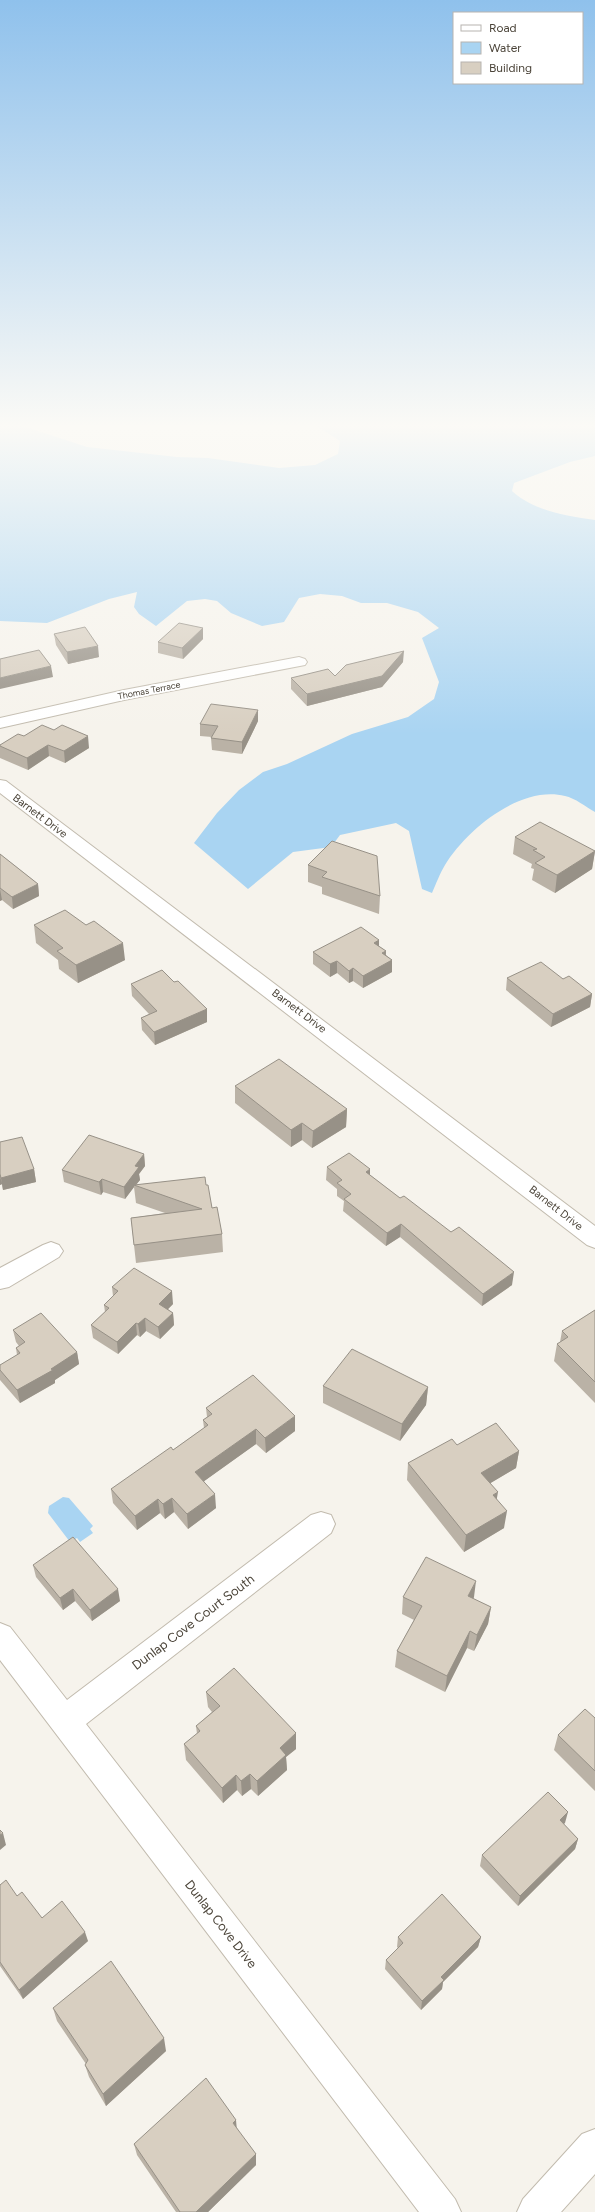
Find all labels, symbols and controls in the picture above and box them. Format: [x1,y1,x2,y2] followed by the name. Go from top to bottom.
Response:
[453,12,583,84] legend
[489,21,517,35] text: Road
[489,41,521,55] text: Water
[489,61,532,75] text: Building
[117,679,181,701] street label: Thomas Terrace
[10,791,70,841] street label: Barnett Drive
[269,986,329,1036] street label: Barnett Drive
[527,1183,585,1233] street label: Barnett Drive
[129,1571,257,1673] street label: Dunlap Cove Court South
[182,1877,260,1971] street label: Dunlap Cove Drive

